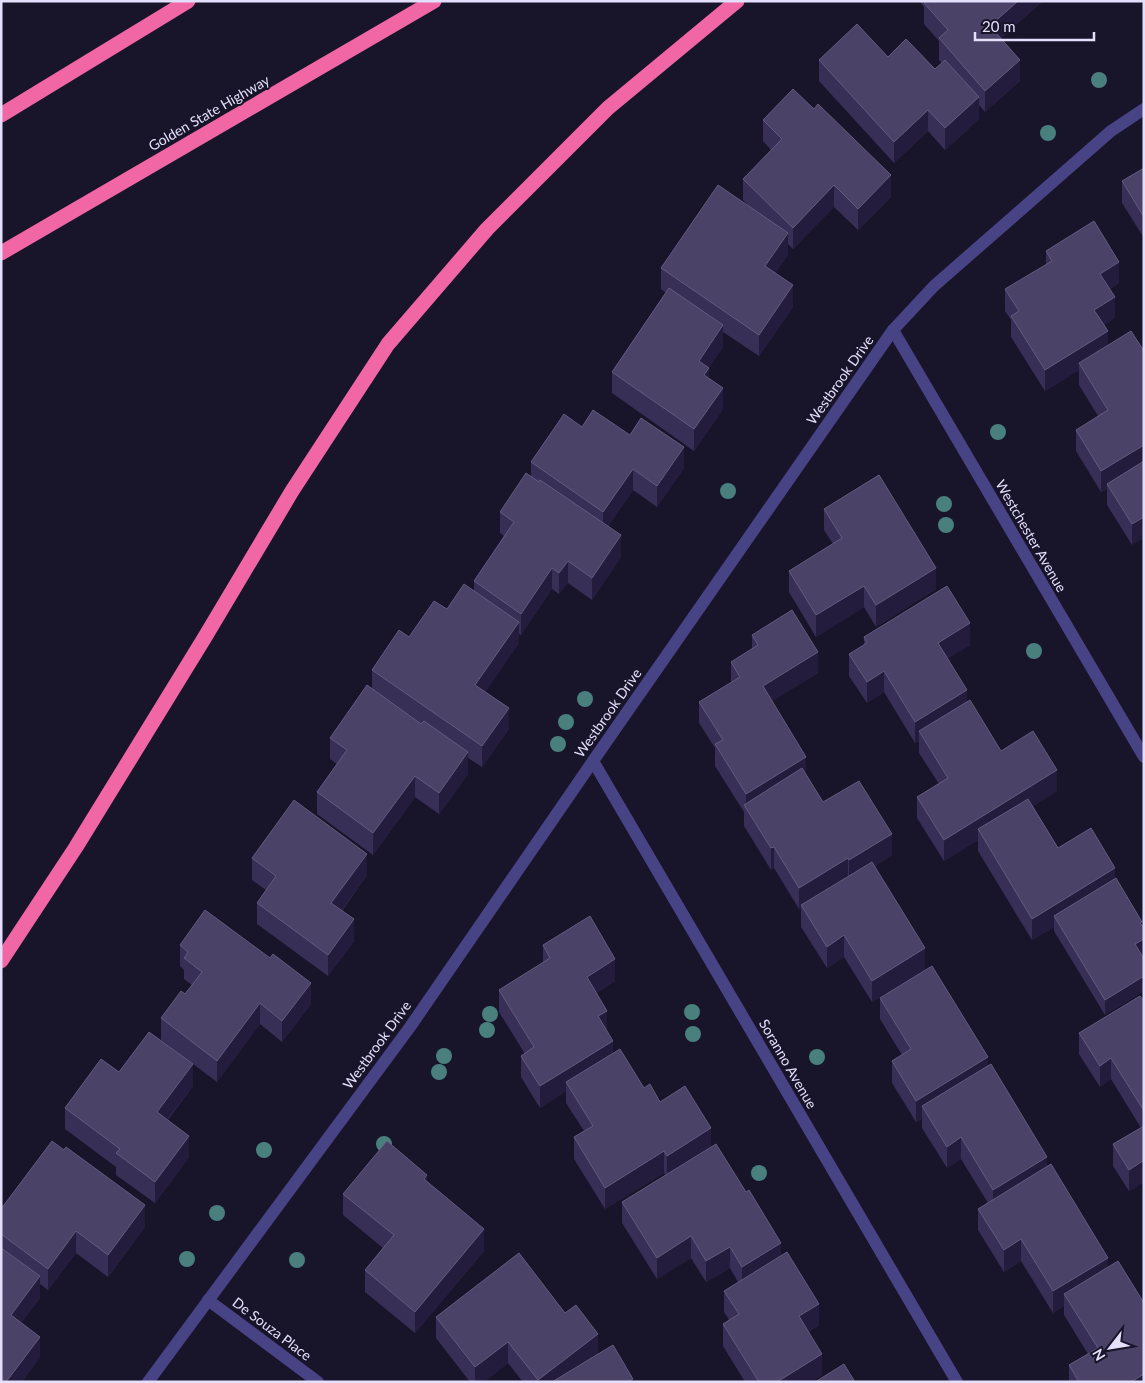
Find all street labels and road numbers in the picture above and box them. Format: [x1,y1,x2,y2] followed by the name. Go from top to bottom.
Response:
[145,71,273,154] street label: Golden State Highway
[803,332,877,428] street label: Westbrook Drive
[992,477,1070,595] street label: Westchester Avenue
[571,665,645,761] street label: Westbrook Drive
[339,997,414,1092] street label: Westbrook Drive
[756,1016,821,1112] street label: Soranno Avenue
[230,1293,315,1364] street label: De Souza Place

